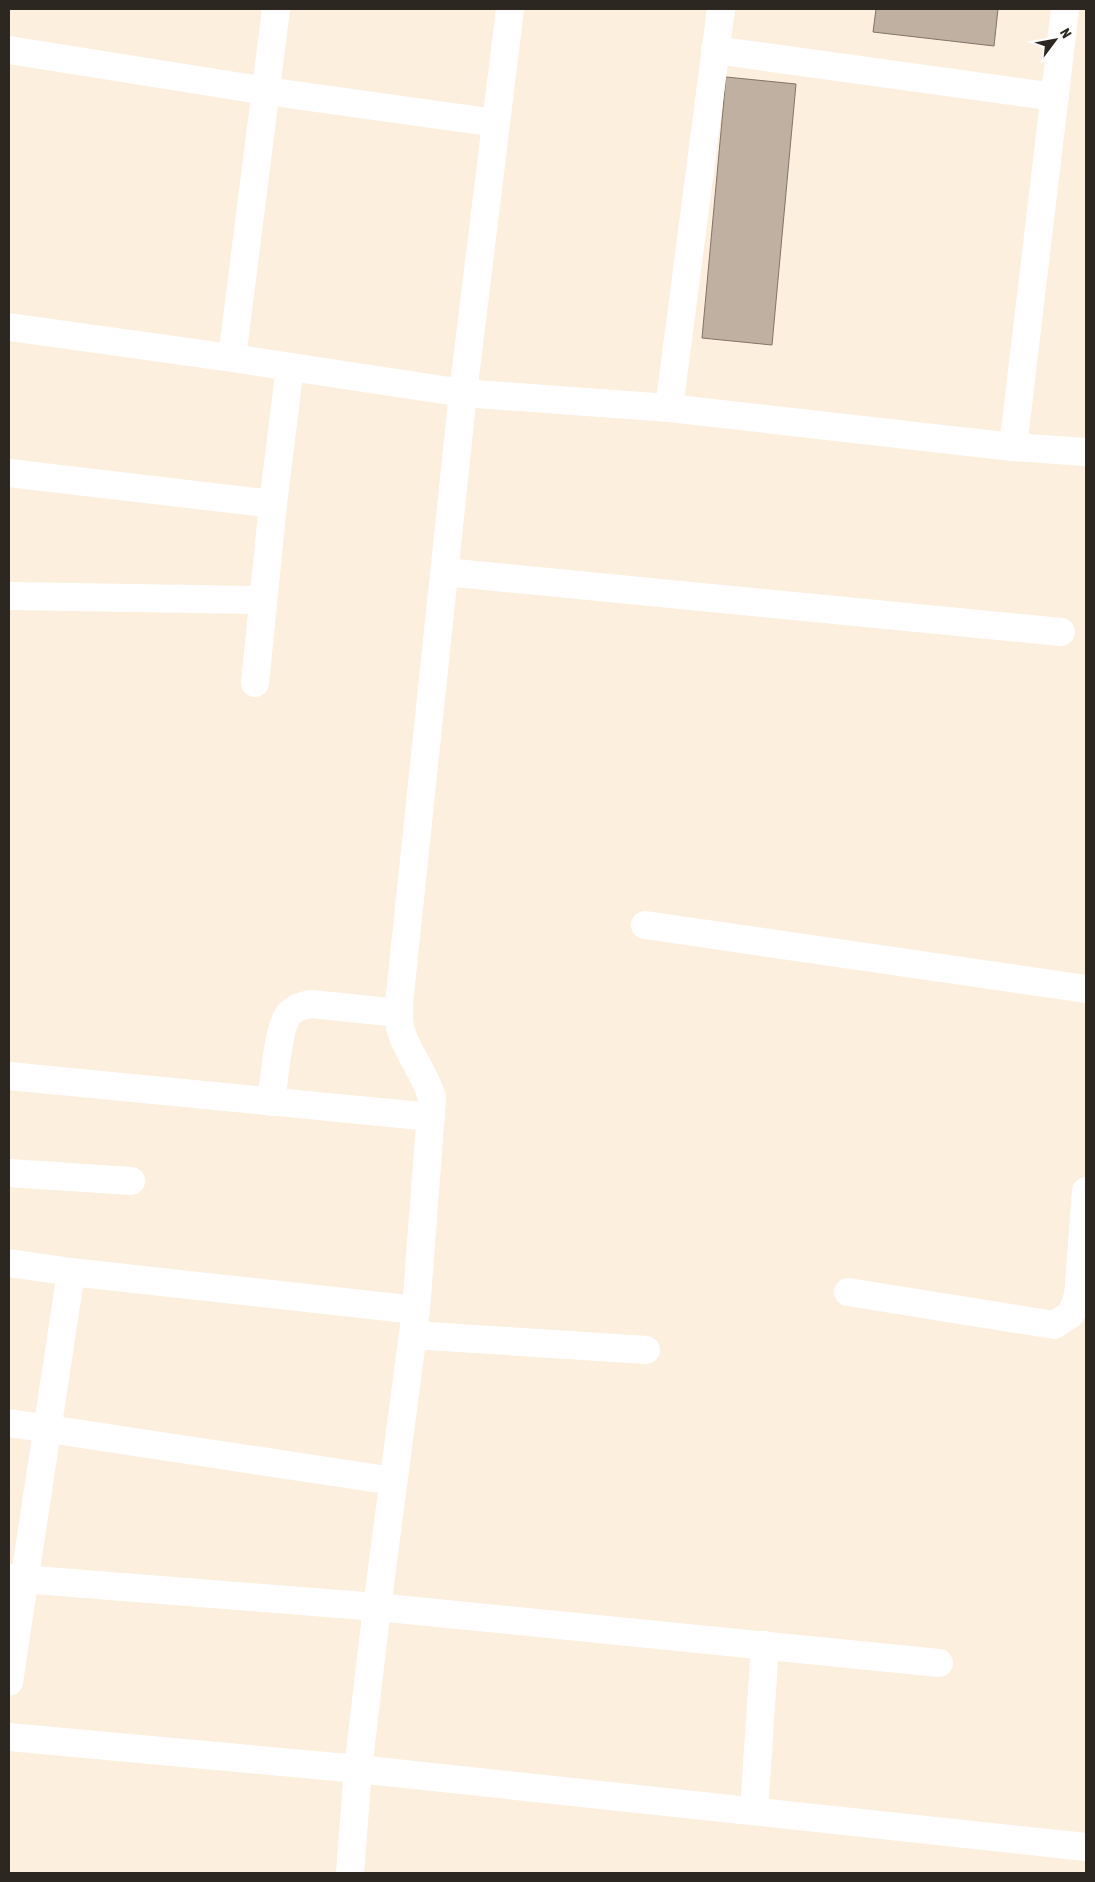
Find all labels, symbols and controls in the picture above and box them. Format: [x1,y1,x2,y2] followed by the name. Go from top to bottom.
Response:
[1030,15,1080,65] north arrow
[1057,25,1075,41] text: N

